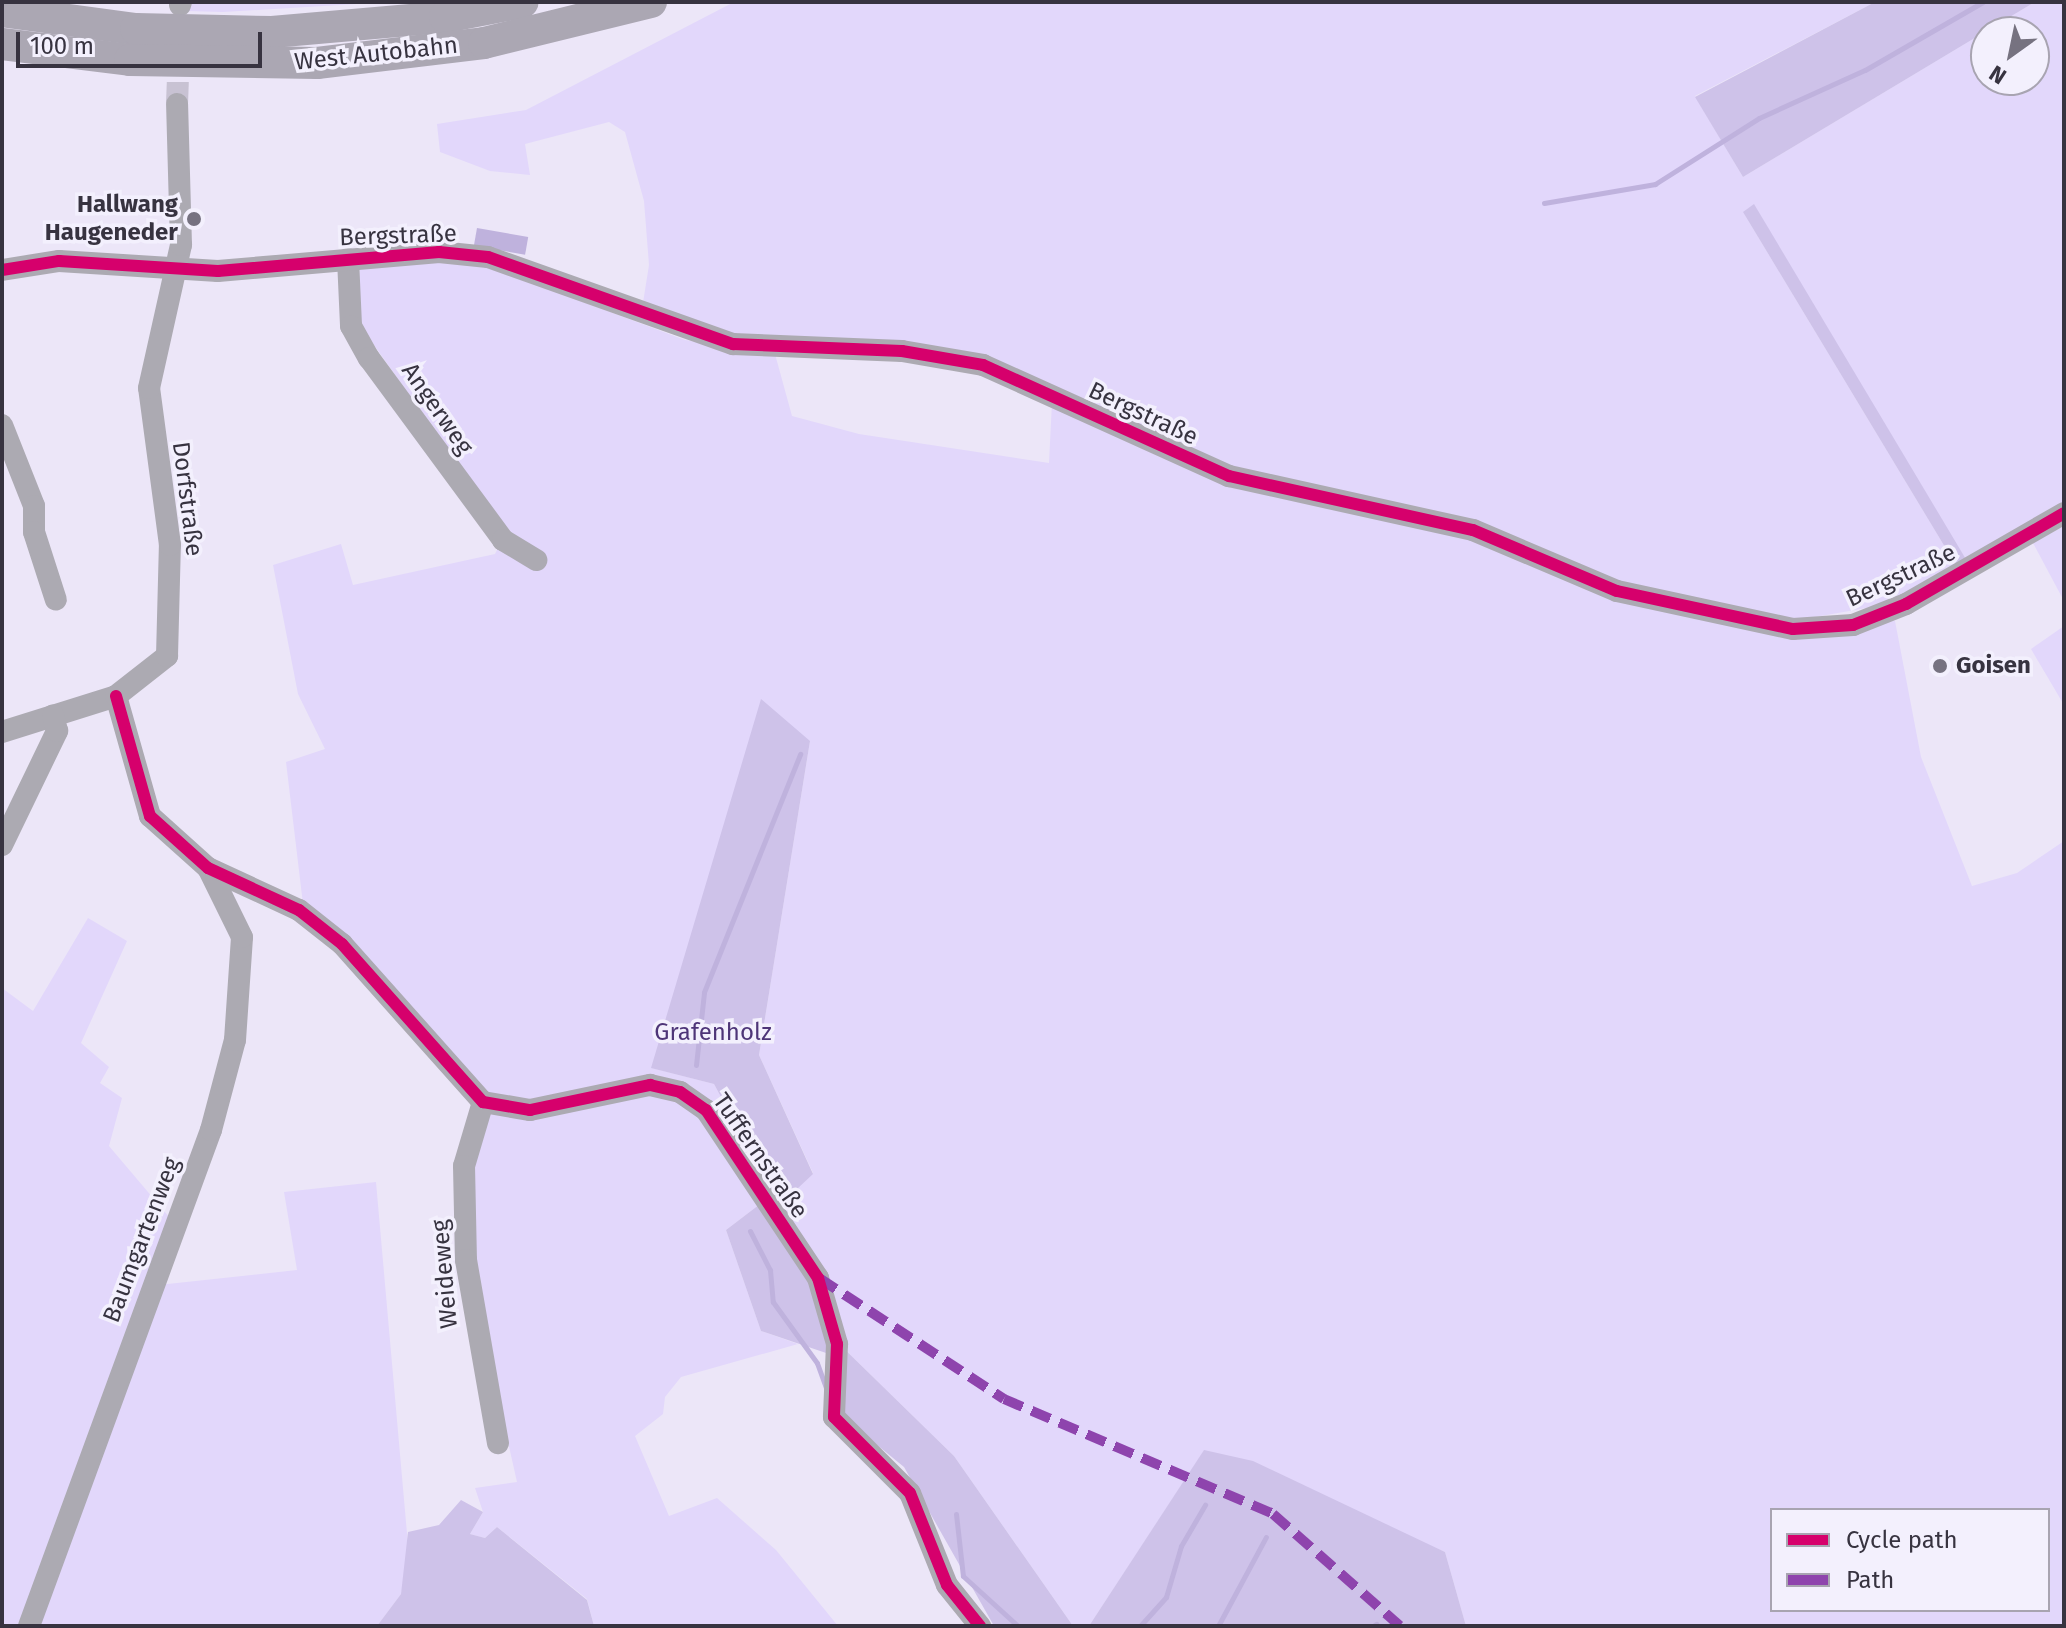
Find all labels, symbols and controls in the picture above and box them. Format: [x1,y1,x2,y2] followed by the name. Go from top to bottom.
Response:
[20,16,266,66] scale bar
[1970,16,2050,96] north arrow
[293,31,459,77] street label: West Autobahn
[30,32,94,60] text: 100 m
[1984,60,2011,90] text: N
[45,191,178,247] place label: Hallwang Haugeneder
[185,210,203,228] marker: Hallwang Haugeneder
[339,220,457,252] street label: Bergstraße
[395,358,479,460] street label: Angerweg
[1084,376,1202,452] street label: Bergstraße
[166,440,208,558] street label: Dorfstraße
[1842,538,1960,614] street label: Bergstraße
[1956,652,2031,680] place label: Goisen
[1931,657,1949,675] marker: Goisen
[654,1019,772,1047] park label: Grafenholz
[706,1088,814,1224] street label: Tuffernstraße
[97,1153,187,1327] street label: Baumgartenweg
[426,1218,464,1330] street label: Weideweg
[1770,1508,2050,1612] legend
[1846,1526,1958,1554] text: Cycle path
[1846,1566,1894,1594] text: Path

